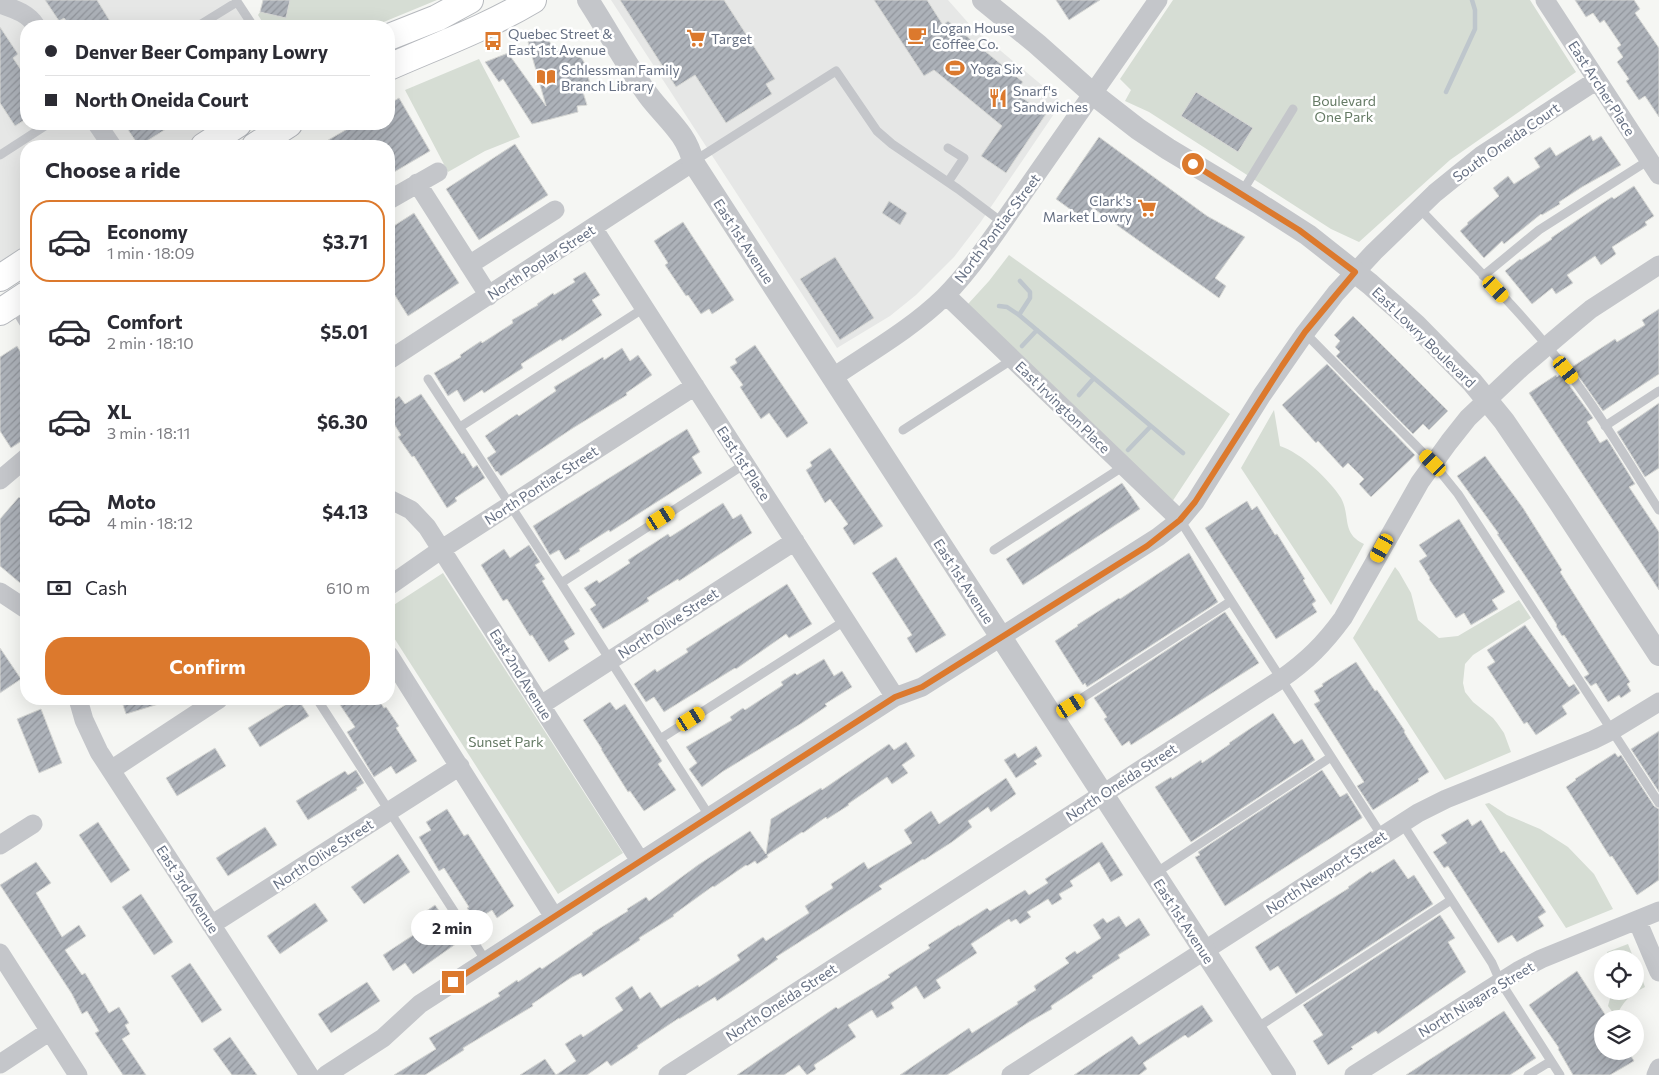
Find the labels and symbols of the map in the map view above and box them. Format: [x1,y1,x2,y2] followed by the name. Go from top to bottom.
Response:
[932,19,1014,52] place label: Logan House Coffee Co.
[906,24,928,46] cafe icon: Logan House Coffee Co.
[508,25,613,58] place label: Quebec Street & East 1st Avenue
[685,27,707,49] supermarket icon: Target
[482,30,504,52] bus stop icon: Quebec Street & East 1st Avenue
[711,30,752,47] place label: Target
[1565,37,1639,139] street label: East Archer Place
[944,57,966,79] sports icon: Yoga Six
[970,60,1023,77] place label: Yoga Six
[561,61,680,94] place label: Schlessman Family Branch Library
[535,66,557,88] library icon: Schlessman Family Branch Library
[1013,82,1088,115] place label: Snarf's Sandwiches
[987,87,1009,109] restaurant icon: Snarf's Sandwiches
[1312,92,1376,125] park label: Boulevard One Park
[1449,99,1563,185] street label: South Oneida Court
[1182,153,1204,175] route start
[951,170,1044,286] street label: North Pontiac Street
[1043,192,1132,225] place label: Clark's Market Lowry
[710,195,778,287] street label: East 1st Avenue
[1136,197,1158,219] supermarket icon: Clark's Market Lowry
[484,221,598,303] street label: North Poplar Street
[1480,273,1511,305] car
[1369,283,1479,391] street label: East Lowry Boulevard
[1550,354,1581,386] car
[1012,357,1114,457] street label: East Irvington Place
[714,423,774,503] street label: East 1st Place
[481,442,601,528] street label: North Pontiac Street
[1417,447,1448,479] car
[644,504,677,532] car
[1368,531,1395,565] car
[930,535,998,627] street label: East 1st Avenue
[615,584,722,662] street label: North Olive Street
[486,626,556,722] street label: East 2nd Avenue
[1054,692,1087,720] car
[674,705,707,733] car
[468,733,544,750] park label: Sunset Park
[1062,740,1180,824] street label: North Oneida Street
[270,815,377,893] street label: North Olive Street
[1263,827,1390,917] street label: North Newport Street
[153,842,223,936] street label: East 3rd Avenue
[1150,875,1218,967] street label: East 1st Avenue
[412,910,494,944] callout: 2 min
[1415,958,1537,1040] street label: North Niagara Street
[722,960,840,1044] street label: North Oneida Street
[442,971,464,993] route end

